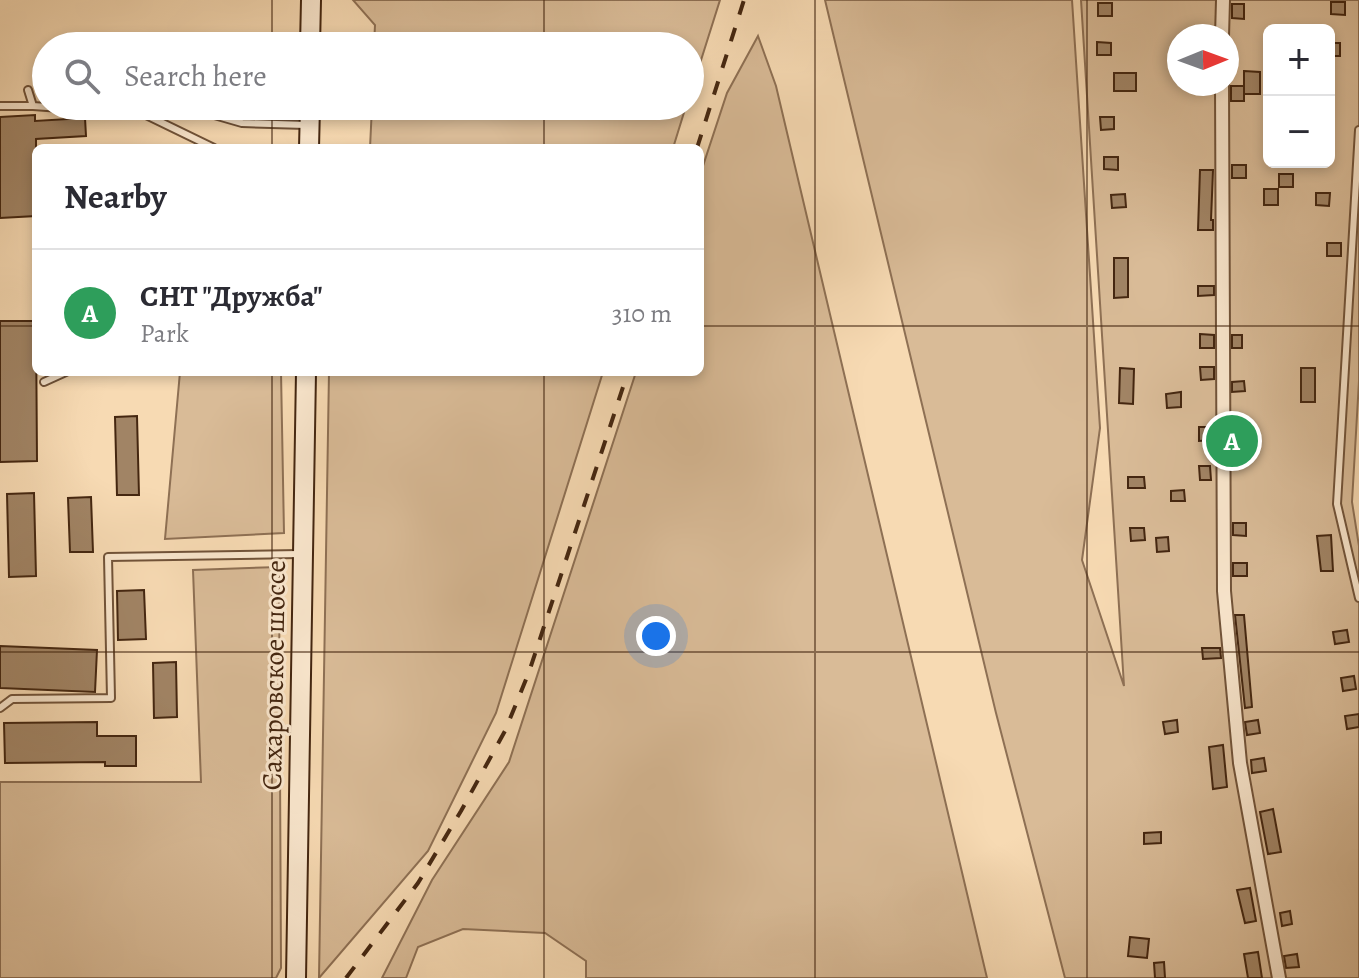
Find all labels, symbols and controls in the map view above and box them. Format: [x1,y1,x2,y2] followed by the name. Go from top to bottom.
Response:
[1167,24,1239,96] north arrow
[1263,24,1335,168] map controls
[1263,24,1335,96] button: +
[32,32,704,120] search box
[60,54,104,98] icon: search
[124,56,267,96] text: Search here
[1263,96,1335,168] button: −
[64,173,167,220] text: Nearby
[140,276,323,316] text: СНТ "Дружба"
[82,296,98,331] text: A
[612,296,672,331] text: 310 m
[140,316,189,351] text: Park
[1206,411,1258,471] pin: A
[253,559,295,791] street label: Сахаровское шоссе
[636,616,676,656] your location

